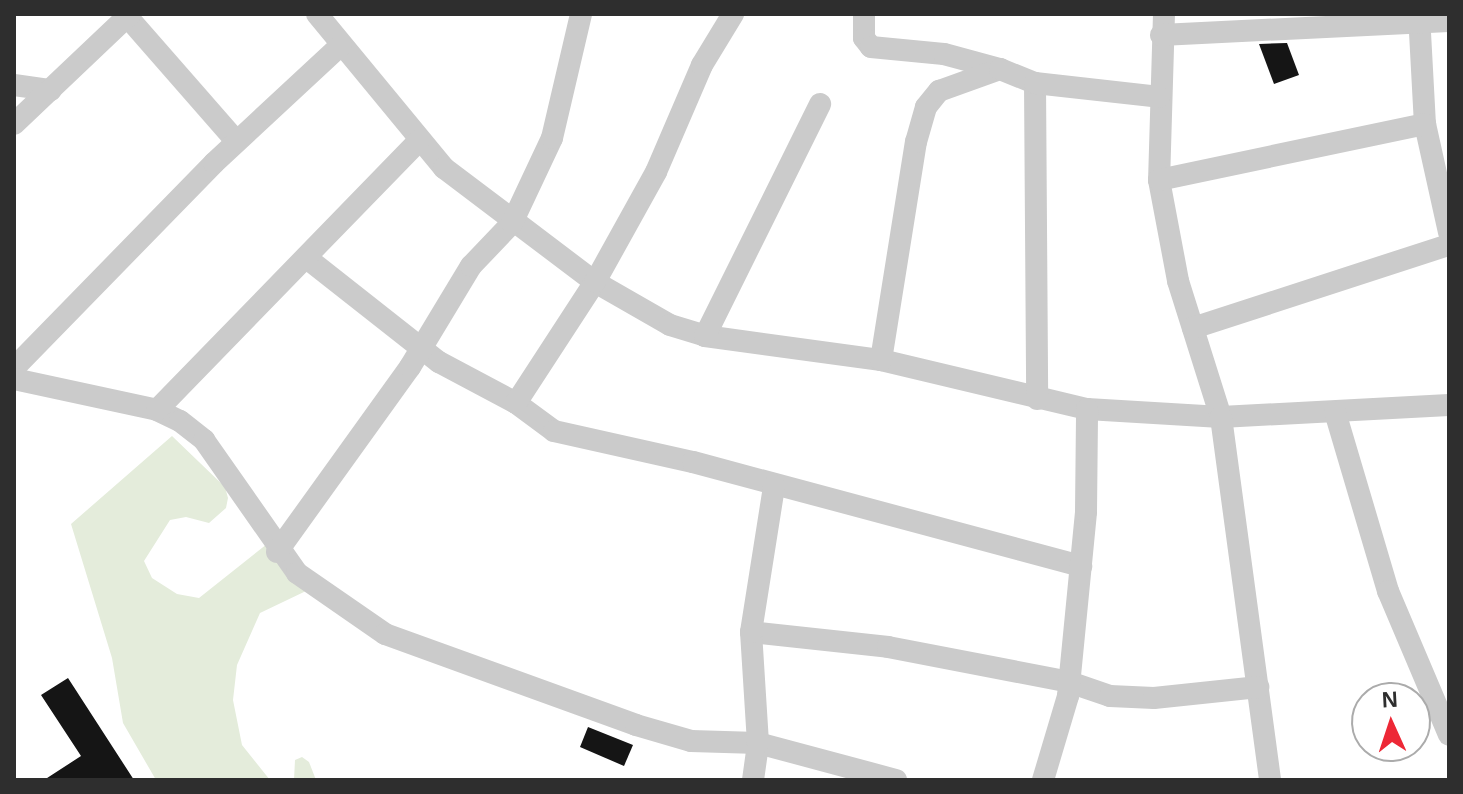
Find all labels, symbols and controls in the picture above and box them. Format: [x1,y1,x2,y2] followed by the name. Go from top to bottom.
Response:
[1351,682,1431,762] north arrow
[1381,687,1398,712] text: N

